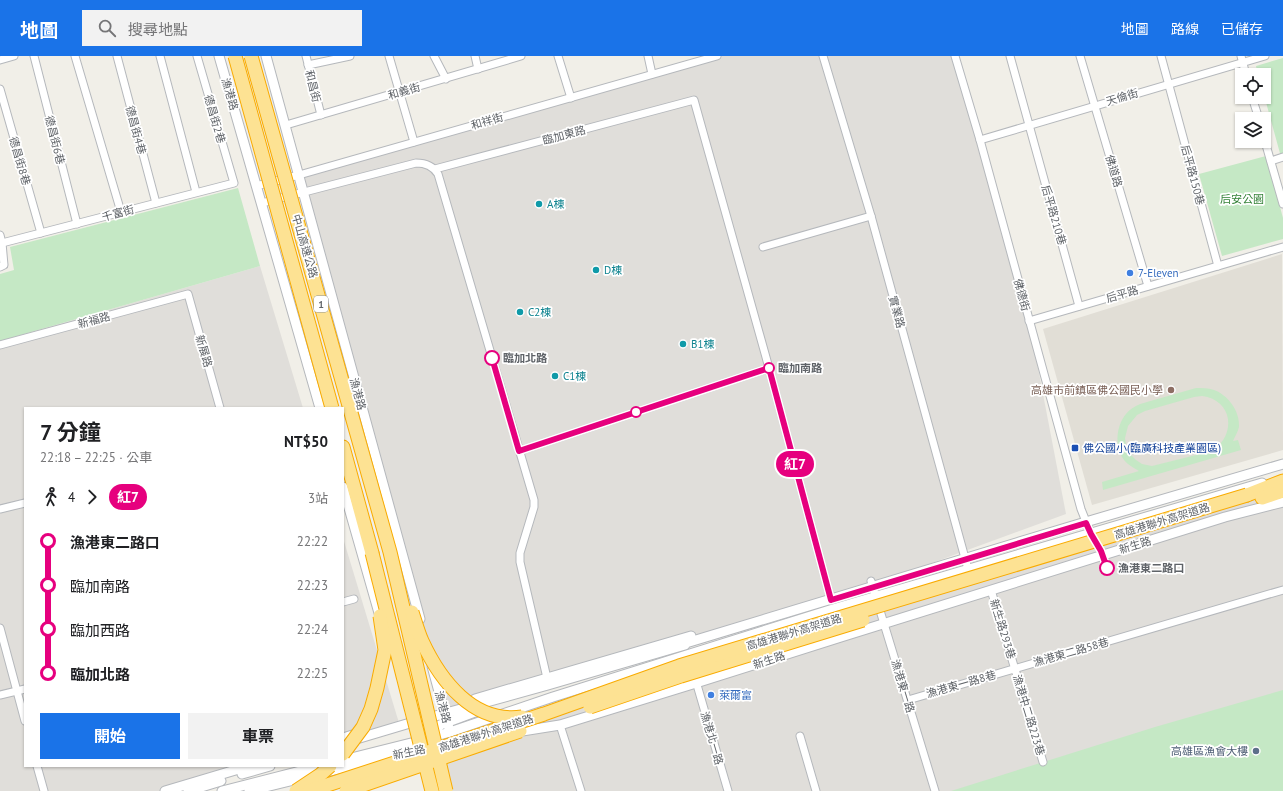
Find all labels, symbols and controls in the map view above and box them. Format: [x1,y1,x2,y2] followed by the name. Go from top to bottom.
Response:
[82,10,362,46] search box
[96,17,118,39] icon: search
[20,18,58,42] text: 地圖
[128,20,188,39] text: 搜尋地點
[1121,20,1149,38] text: 地圖
[1171,20,1199,38] text: 路線
[1221,20,1263,38] text: 已儲存
[302,68,324,104] street label: 和昌街
[1235,68,1271,148] map controls
[1235,68,1271,104] button: locate
[219,76,241,112] street label: 漁港路
[386,80,422,102] street label: 和義街
[1104,86,1140,108] street label: 天倫街
[201,93,229,145] street label: 德昌街2巷
[123,104,149,156] street label: 德昌街4巷
[469,110,505,132] street label: 和祥街
[1235,112,1271,148] button: layers
[42,114,68,166] street label: 德昌街6巷
[541,123,587,147] street label: 臨加東路
[6,135,34,187] street label: 德昌街8巷
[1178,143,1208,207] street label: 后平路150巷
[1103,153,1125,189] street label: 佛道路
[1039,183,1069,247] street label: 后平路210巷
[1220,192,1264,206] park label: 后安公園
[547,197,564,211] place label: A棟
[534,199,544,209] marker: A棟
[100,202,136,224] street label: 千富街
[289,212,321,280] street label: 中山高速公路
[604,263,622,277] place label: D棟
[591,265,601,275] marker: D棟
[1138,266,1179,280] place label: 7-Eleven
[1125,268,1135,278] marker: 7-Eleven
[1011,277,1033,313] street label: 佛德街
[1104,283,1140,305] street label: 后平路
[886,294,908,330] street label: 實業路
[314,296,328,312] road number: 1
[528,305,551,319] place label: C2棟
[515,307,525,317] marker: C2棟
[76,309,112,331] street label: 新福路
[193,333,215,369] street label: 新展路
[691,337,714,351] place label: B1棟
[678,339,688,349] marker: B1棟
[484,350,500,366] marker: 臨加北路
[503,351,548,365] place label: 臨加北路
[778,361,823,375] place label: 臨加南路
[763,362,775,374] marker: 臨加南路
[563,369,586,383] place label: C1棟
[550,371,560,381] marker: C1棟
[347,376,369,412] street label: 漁港路
[1031,383,1163,397] place label: 高雄市前鎮區佛公國民小學
[1166,385,1176,395] marker: 高雄市前鎮區佛公國民小學
[630,406,642,418] unlabelled marker
[40,418,101,446] text: 7 分鐘
[284,432,328,451] text: NT$50
[1083,441,1221,455] place label: 佛公國小(臨廣科技產業園區)
[1070,443,1080,453] marker: 佛公國小(臨廣科技產業園區)
[40,449,152,466] text: 22:18 – 22:25 · 公車
[777,451,813,477] line badge: 紅7
[784,455,806,473] text: 紅7
[40,486,62,508] icon: walk
[81,486,103,508] icon: forward
[117,488,139,506] text: 紅7
[68,489,75,506] text: 4
[308,490,328,507] text: 3站
[1113,500,1211,542] street label: 高雄港聯外高架道路
[70,533,160,552] text: 漁港東二路口
[297,533,328,550] text: 22:22
[1117,533,1153,557] street label: 新生路
[1099,560,1115,576] marker: 漁港東二路口
[1118,561,1184,575] place label: 漁港東二路口
[70,577,130,596] text: 臨加南路
[297,577,328,594] text: 22:23
[987,597,1019,661] street label: 新生路293巷
[745,611,843,653] street label: 高雄港聯外高架道路
[70,621,130,640] text: 臨加西路
[297,621,328,638] text: 22:24
[1032,635,1110,669] street label: 漁港東二路58巷
[751,648,787,672] street label: 新生路
[888,658,918,714] street label: 漁港東一路
[70,665,130,684] text: 臨加北路
[297,665,328,682] text: 22:25
[924,667,998,701] street label: 漁港東一路8巷
[1010,673,1048,757] street label: 漁港中二路223巷
[719,688,752,702] place label: 萊爾富
[432,689,454,725] street label: 漁港路
[706,690,716,700] marker: 萊爾富
[698,710,726,766] street label: 漁港北一路
[437,711,535,755] street label: 高雄港聯外高架道路
[40,713,180,759] button: 開始
[188,713,328,759] button: 車票
[391,742,427,762] street label: 新生路
[1171,744,1248,758] place label: 高雄區漁會大樓
[1251,746,1261,756] marker: 高雄區漁會大樓

